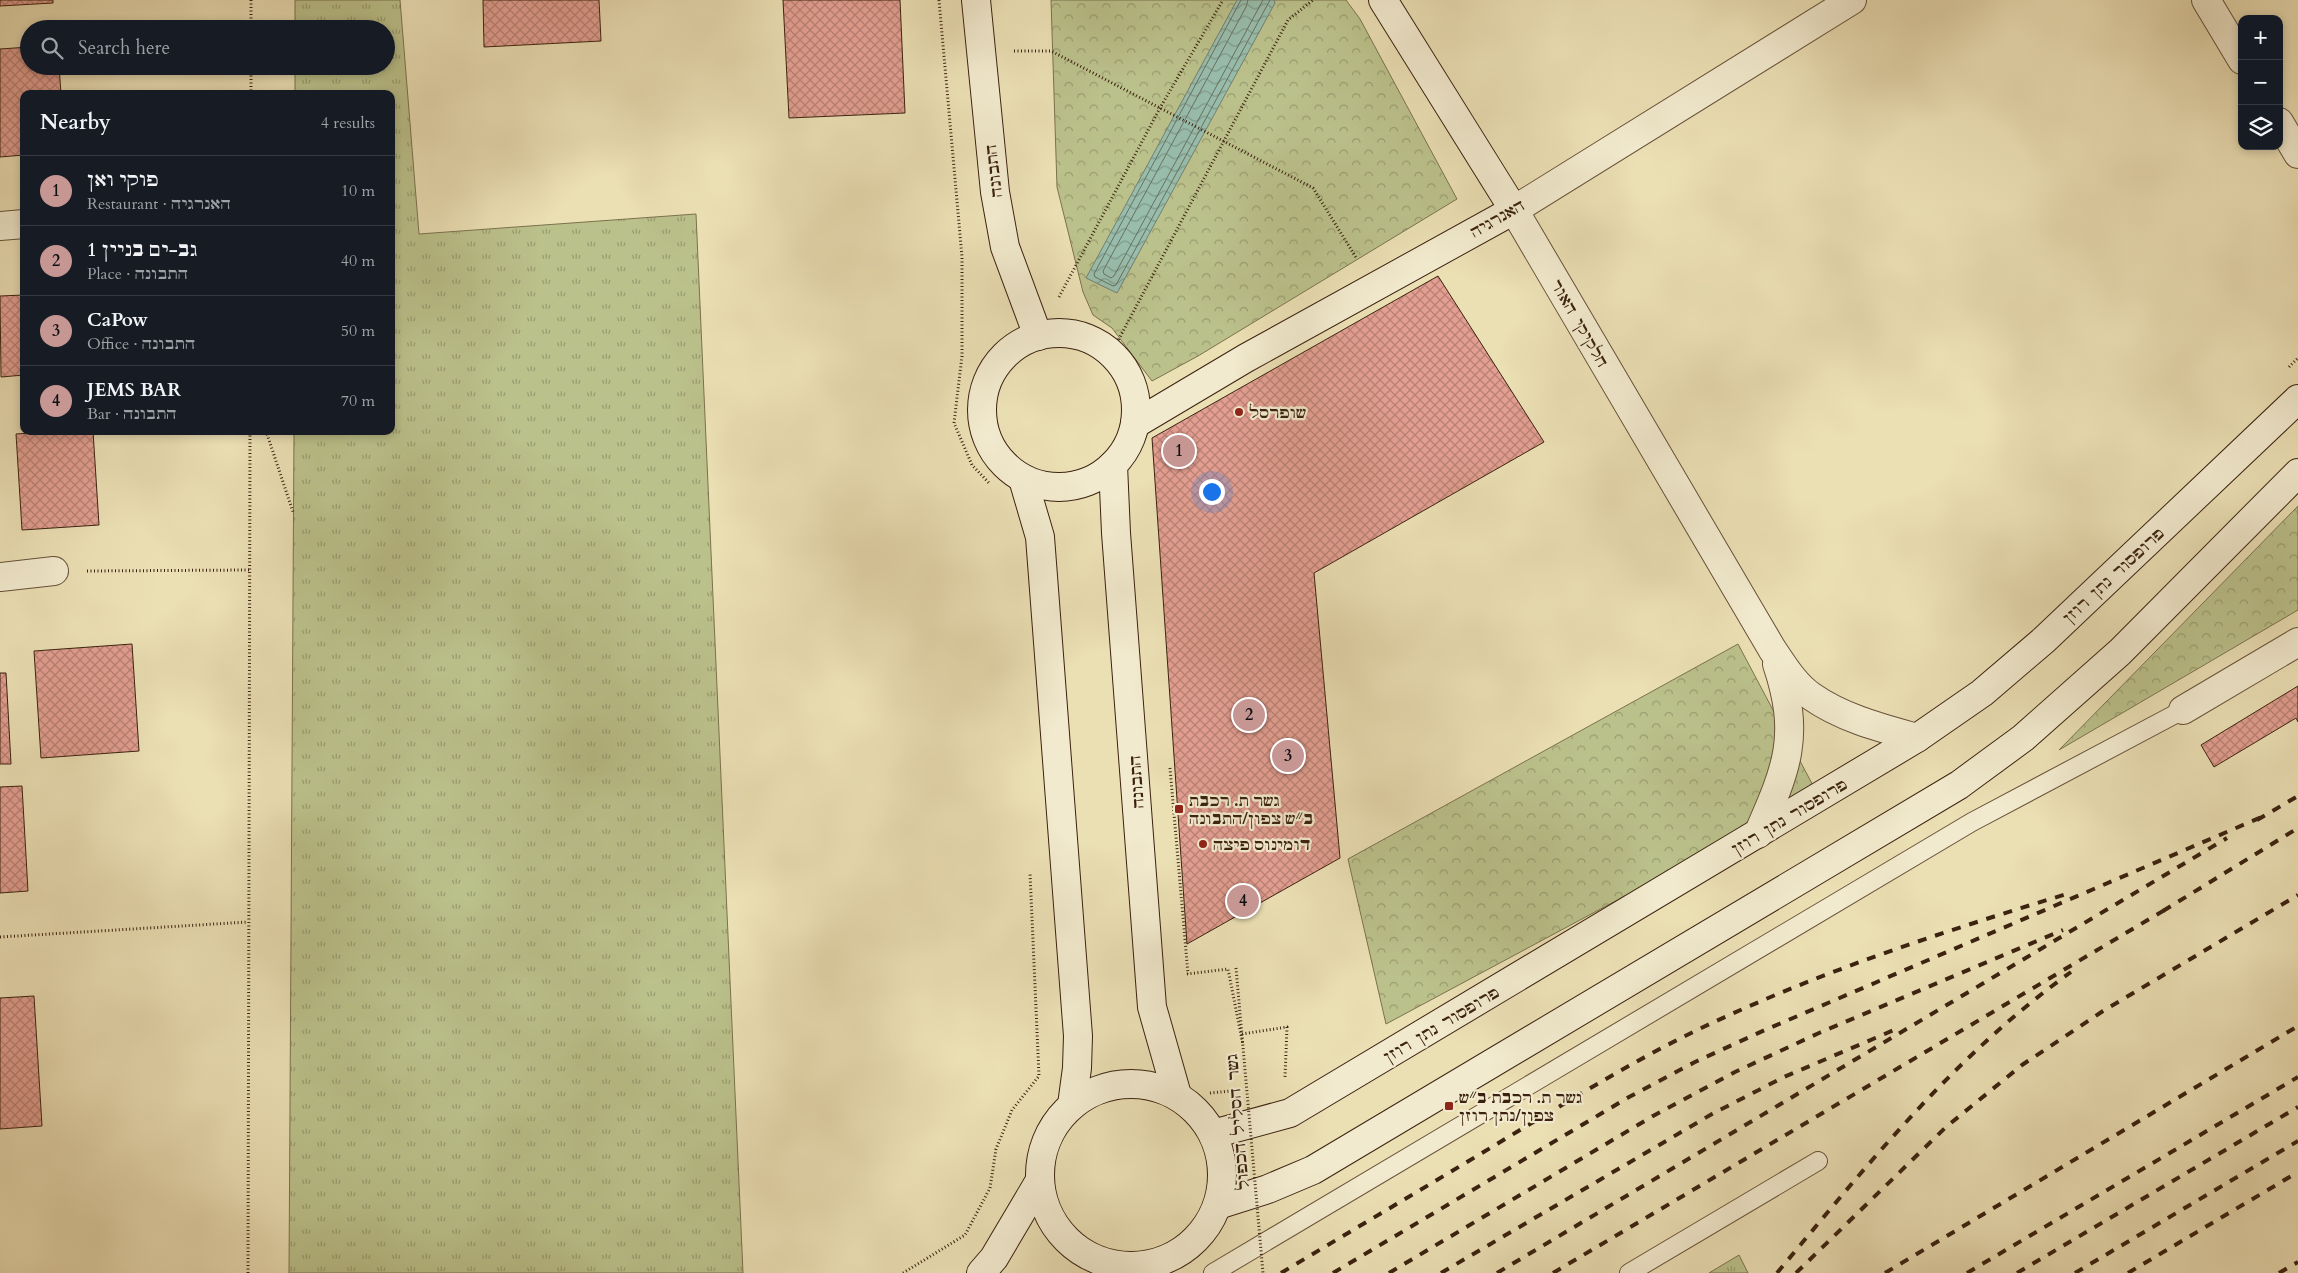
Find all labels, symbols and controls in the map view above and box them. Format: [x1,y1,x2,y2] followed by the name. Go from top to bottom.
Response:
[2238,15,2283,150] map controls
[2238,15,2283,60] button: +
[20,20,395,75] search box
[38,34,66,62] icon: search
[78,35,170,61] text: Search here
[2238,60,2283,105] button: −
[2238,105,2283,150] button: layers
[40,108,111,137] text: Nearby
[321,112,375,134] text: 4 results
[980,143,1008,199] street label: התבונה
[87,167,159,193] text: פוקי ואן
[52,180,60,202] text: 1
[341,180,375,202] text: 10 m
[87,193,231,215] text: Restaurant · האנרגיה
[1466,194,1529,243] street label: האנרגיה
[87,237,198,263] text: גב-ים בניין 1
[52,250,60,272] text: 2
[341,250,375,272] text: 40 m
[87,263,188,285] text: Place · התבונה
[1545,275,1613,372] street label: חלקיקי האור
[87,307,148,333] text: CaPow
[52,320,60,342] text: 3
[341,320,375,342] text: 50 m
[87,333,195,355] text: Office · התבונה
[87,377,181,403] text: JEMS BAR
[52,390,60,412] text: 4
[341,390,375,412] text: 70 m
[1249,402,1306,424] place label: שופרסל
[87,403,176,425] text: Bar · התבונה
[1233,406,1245,418] marker: שופרסל
[1163,432,1195,470] pin: 1
[1199,479,1225,505] your location
[2058,523,2169,629] street label: פרופסור נתן רוזן
[1233,696,1265,734] pin: 2
[1272,737,1304,775] pin: 3
[1124,755,1150,809] street label: התבונה
[1727,774,1852,860] street label: פרופסור נתן רוזן
[1189,790,1313,830] place label: גשר ת. רכבת ב״ש צפון/התבונה
[1173,803,1185,815] marker: גשר ת. רכבת ב״ש צפון/התבונה
[1213,834,1310,856] place label: דומינוס פיצה
[1197,838,1209,850] marker: דומינוס פיצה
[1227,882,1259,920] pin: 4
[1379,982,1504,1068] street label: פרופסור נתן רוזן
[1221,1053,1255,1191] street label: גשר הסליל הכפול
[1459,1087,1582,1127] place label: גשר ת. רכבת ב״ש צפון/נתן רוזן
[1443,1100,1455,1112] marker: גשר ת. רכבת ב״ש צפון/נתן רוזן

